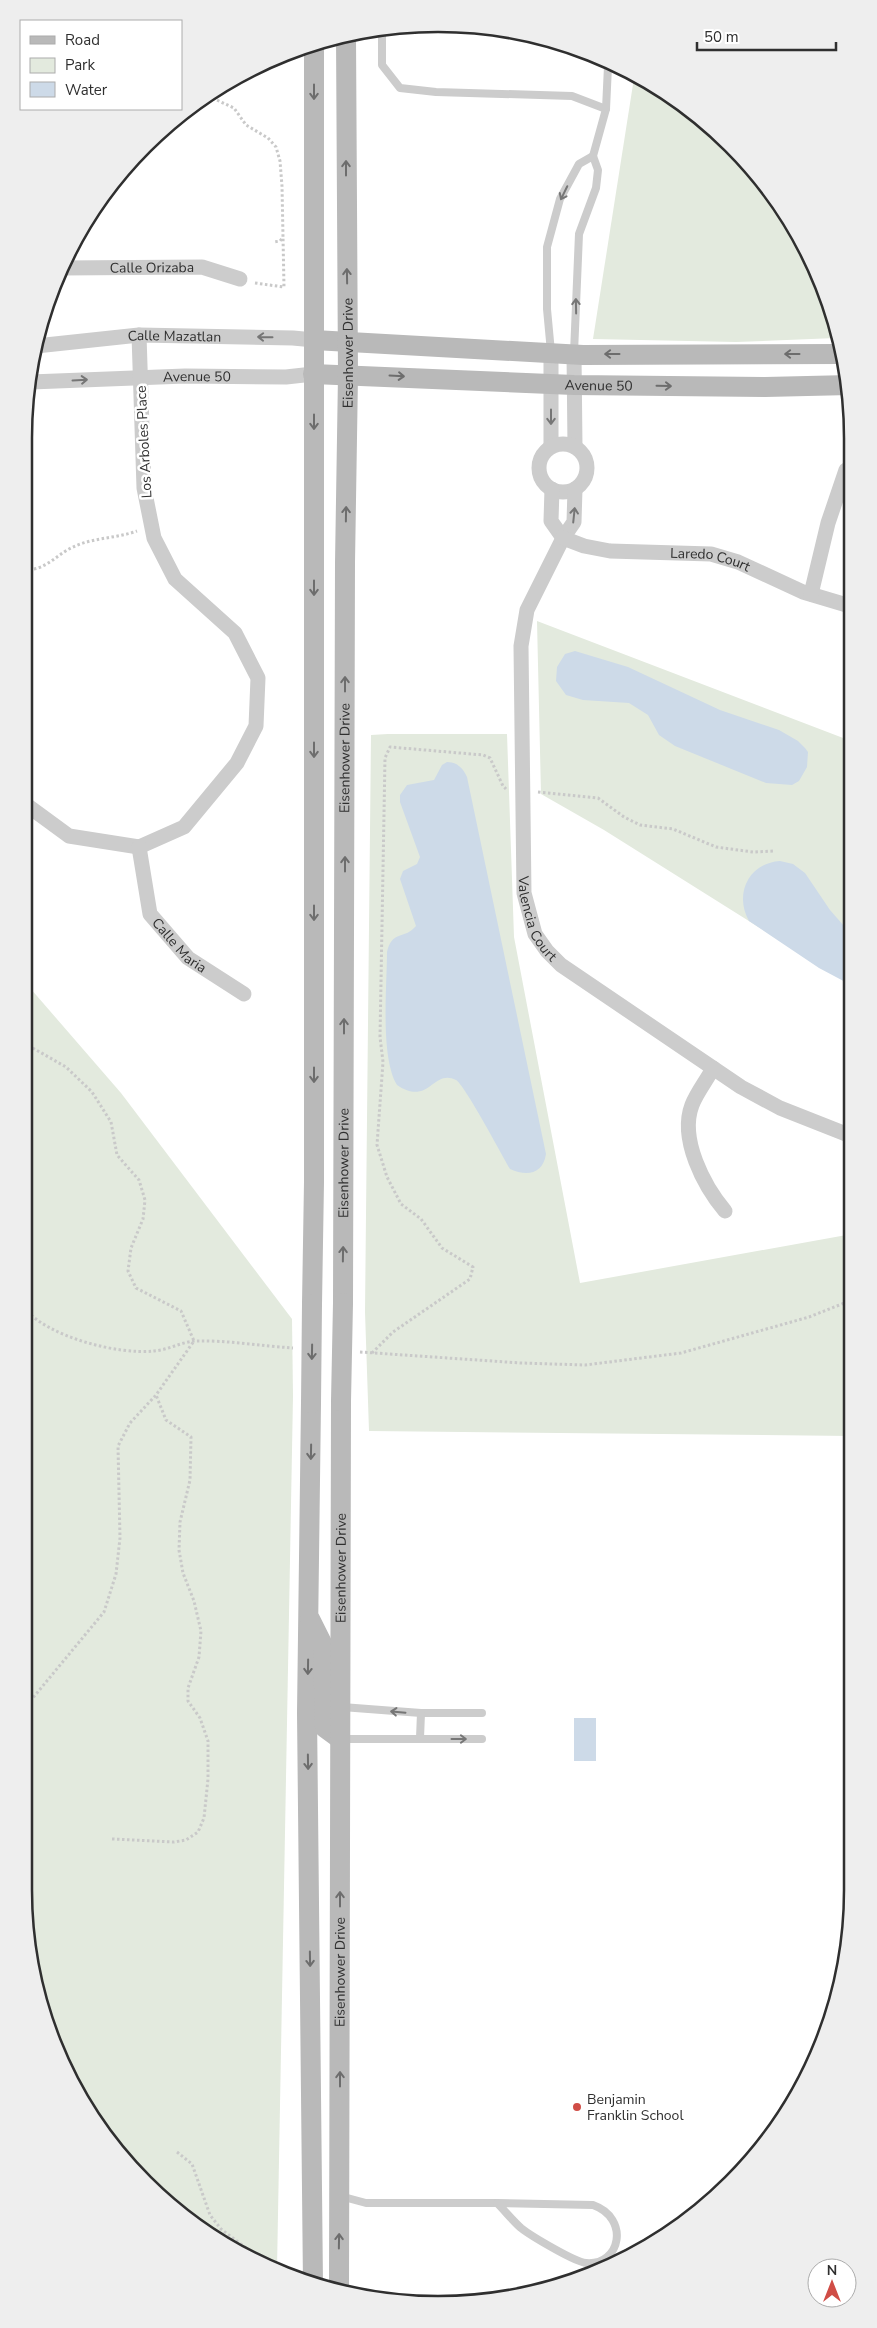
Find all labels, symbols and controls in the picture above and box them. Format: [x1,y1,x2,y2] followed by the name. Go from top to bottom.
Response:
[20,20,182,110] legend
[697,20,836,52] scale bar
[704,27,739,47] text: 50 m
[65,30,100,50] text: Road
[65,55,95,75] text: Park
[65,80,108,100] text: Water
[309,84,319,100] one-way arrow
[341,160,351,176] one-way arrow
[559,185,568,200] one-way arrow
[110,258,194,277] street label: Calle Orizaba
[342,269,352,285] one-way arrow
[338,298,358,408] street label: Eisenhower Drive
[571,298,581,314] one-way arrow
[127,325,221,346] street label: Calle Mazatlan
[258,332,274,342] one-way arrow
[604,349,620,359] one-way arrow
[784,349,800,359] one-way arrow
[162,366,231,386] street label: Avenue 50
[389,372,405,381] one-way arrow
[72,375,88,385] one-way arrow
[564,375,633,395] street label: Avenue 50
[656,381,672,391] one-way arrow
[132,385,156,499] street label: Los Arboles Place
[546,408,556,425] one-way arrow
[309,414,318,430] one-way arrow
[341,506,351,522] one-way arrow
[569,508,579,524] one-way arrow
[670,543,754,576] street label: Laredo Court
[309,579,319,595] one-way arrow
[340,676,350,692] one-way arrow
[335,703,354,813] street label: Eisenhower Drive
[309,742,319,758] one-way arrow
[340,856,350,872] one-way arrow
[514,875,562,966] street label: Valencia Court
[309,904,319,920] one-way arrow
[148,914,210,977] street label: Calle Maria
[339,1018,349,1034] one-way arrow
[309,1066,319,1083] one-way arrow
[334,1108,353,1218] street label: Eisenhower Drive
[339,1247,348,1263] one-way arrow
[307,1344,317,1360] one-way arrow
[306,1444,315,1460] one-way arrow
[331,1513,350,1623] street label: Eisenhower Drive
[303,1658,313,1675] one-way arrow
[391,1707,407,1716] one-way arrow
[450,1734,467,1744] one-way arrow
[304,1754,313,1770] one-way arrow
[335,1891,345,1908] one-way arrow
[330,1917,349,2027] street label: Eisenhower Drive
[306,1951,315,1967] one-way arrow
[335,2071,345,2088] one-way arrow
[587,2090,684,2125] place label: Benjamin Franklin School
[571,2101,583,2113] marker: Benjamin Franklin School
[335,2234,344,2250] one-way arrow
[807,2258,857,2308] north arrow
[827,2261,837,2280] text: N

